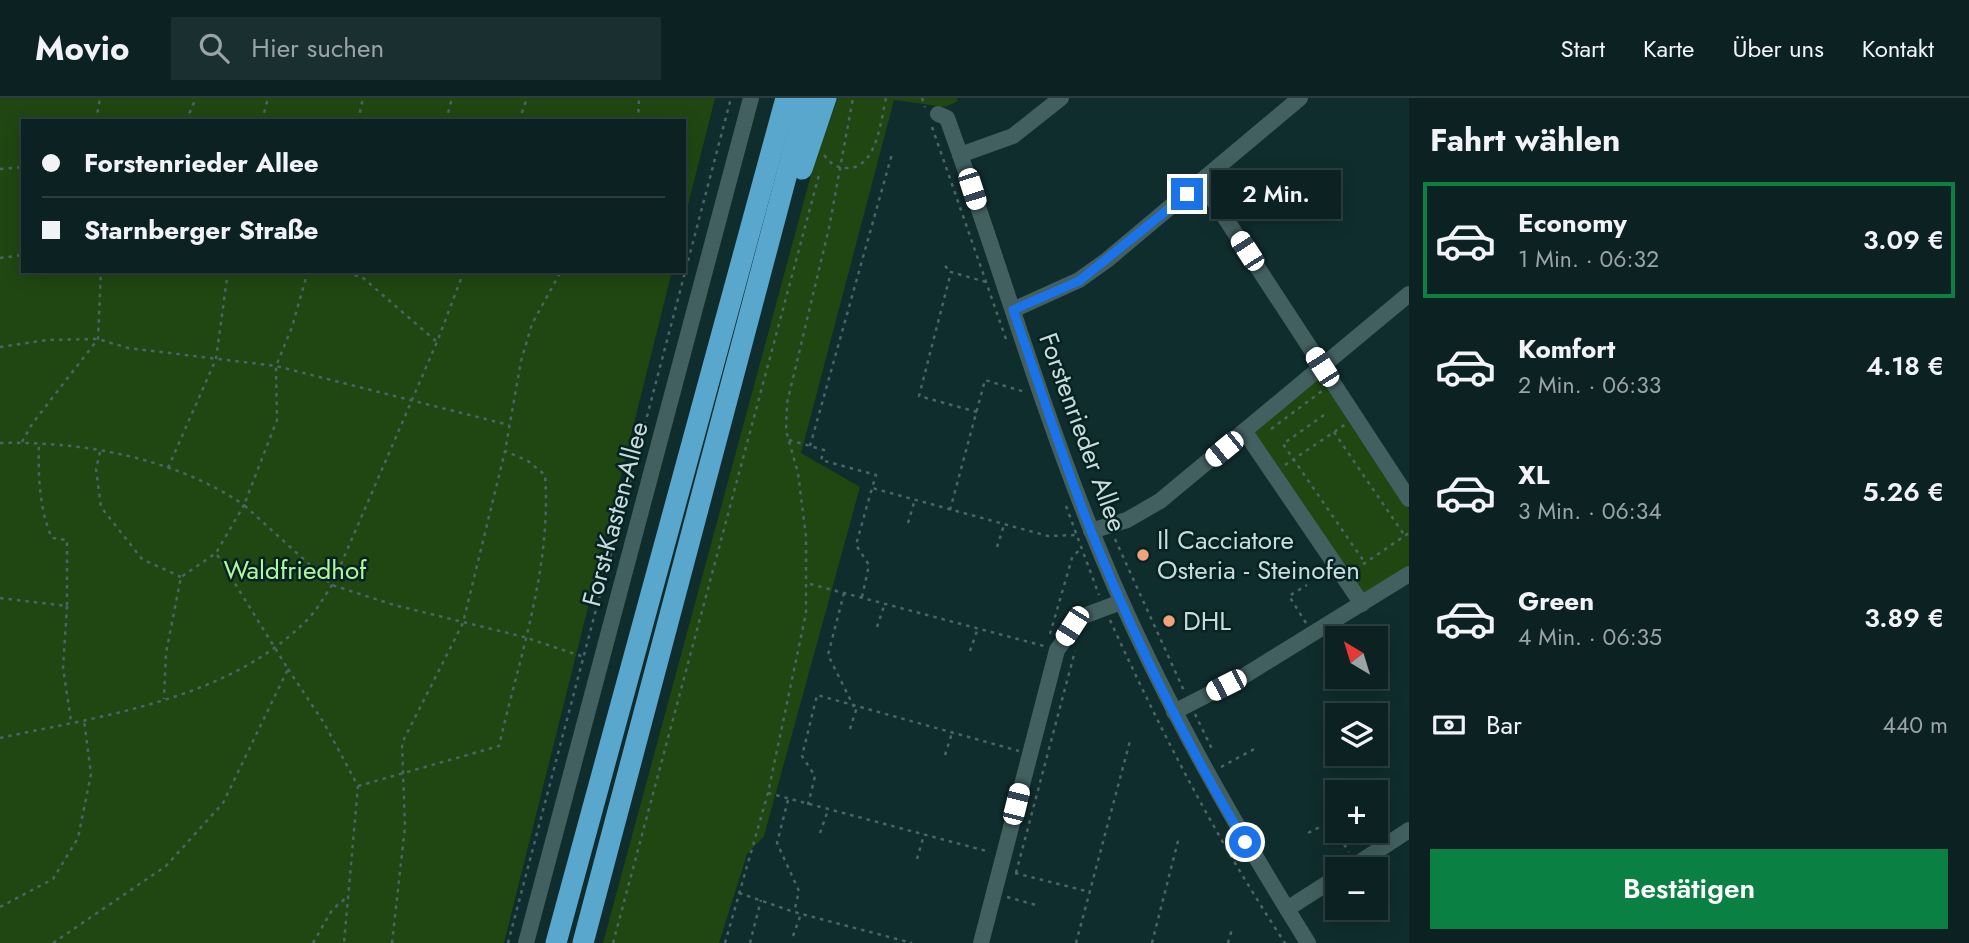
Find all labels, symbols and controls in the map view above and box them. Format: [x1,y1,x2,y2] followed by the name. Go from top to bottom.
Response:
[171,17,661,80] search box
[35,25,129,72] text: Movio
[195,29,233,67] icon: search
[251,29,384,67] text: Hier suchen
[1561,31,1605,66] text: Start
[1643,31,1694,66] text: Karte
[1732,31,1824,66] text: Über uns
[1862,31,1934,66] text: Kontakt
[1430,117,1620,163] text: Fahrt wählen
[84,144,319,182] text: Forstenrieder Allee
[956,166,989,212] car
[1212,170,1341,218] callout: 2 Min.
[1242,177,1310,211] text: 2 Min.
[1171,178,1203,210] route end
[1518,204,1627,242] text: Economy
[1434,209,1497,272] icon: car
[84,211,318,249] text: Starnberger Straße
[1863,221,1944,259] text: 3.09 €
[1227,228,1268,274] car
[1518,242,1659,276] text: 1 Min. · 06:32
[1029,327,1137,537] street label: Forstenrieder Allee
[1518,330,1615,368] text: Komfort
[1434,335,1497,398] icon: car
[1302,344,1343,390] car
[1866,347,1944,385] text: 4.18 €
[1518,368,1661,402] text: 2 Min. · 06:33
[572,417,658,611] street label: Forst-Kasten-Allee
[1202,428,1247,470] car
[1518,456,1550,494] text: XL
[1434,461,1497,524] icon: car
[1862,473,1944,511] text: 5.26 €
[1518,494,1662,528] text: 3 Min. · 06:34
[1157,521,1360,589] place label: Il Cacciatore Osteria - Steinofen
[1135,547,1151,563] marker: Il Cacciatore Osteria - Steinofen
[223,551,367,589] park label: Waldfriedhof
[1518,582,1594,620] text: Green
[1434,587,1497,650] icon: car
[1864,599,1944,637] text: 3.89 €
[1183,602,1231,640] place label: DHL
[1052,603,1093,649] car
[1161,613,1177,629] marker: DHL
[1518,620,1662,654] text: 4 Min. · 06:35
[1325,626,1388,690] north arrow
[1325,626,1388,920] map controls
[1203,666,1250,704] car
[1325,703,1388,766] button: layers
[1430,706,1468,744] icon: cash
[1486,706,1522,744] text: Bar
[1883,708,1948,742] text: 440 m
[1325,780,1388,843] button: +
[1001,781,1032,827] car
[1229,826,1261,858] route start
[1430,849,1948,929] button: Bestätigen
[1325,857,1388,920] button: −

